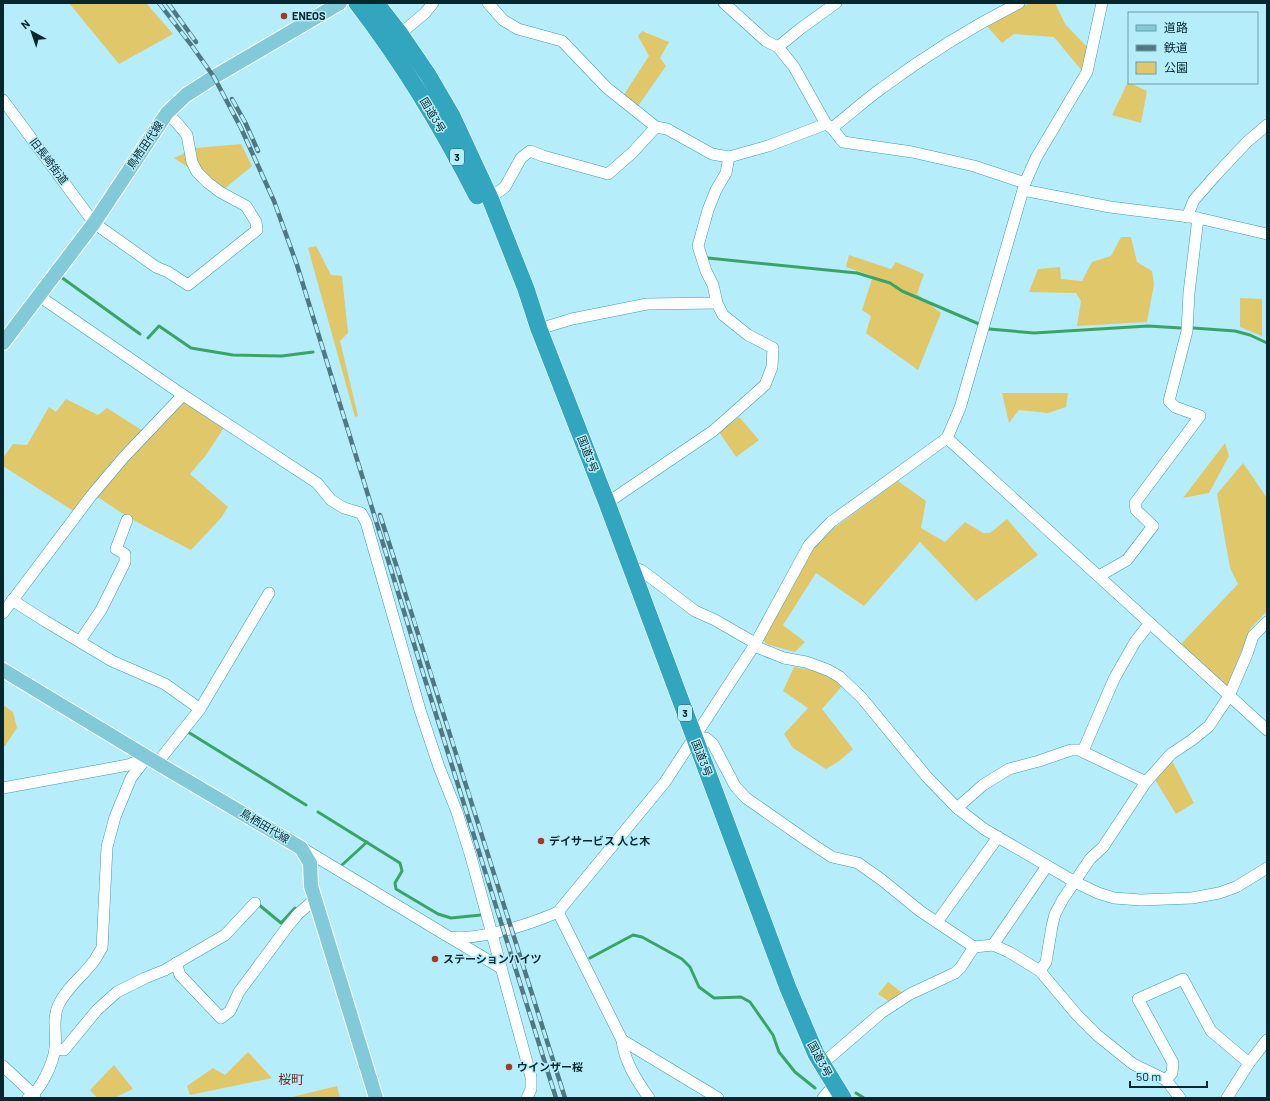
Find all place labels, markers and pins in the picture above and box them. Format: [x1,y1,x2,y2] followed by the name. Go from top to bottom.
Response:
[292,9,326,22] place label: ENEOS
[279,11,289,21] marker: ENEOS
[549,834,650,847] place label: デイサービス 人と木
[536,836,546,846] marker: デイサービス 人と木
[443,952,542,965] place label: ステーションハイツ
[430,954,440,964] marker: ステーションハイツ
[517,1060,583,1073] place label: ウインザー桜
[504,1062,514,1072] marker: ウインザー桜

